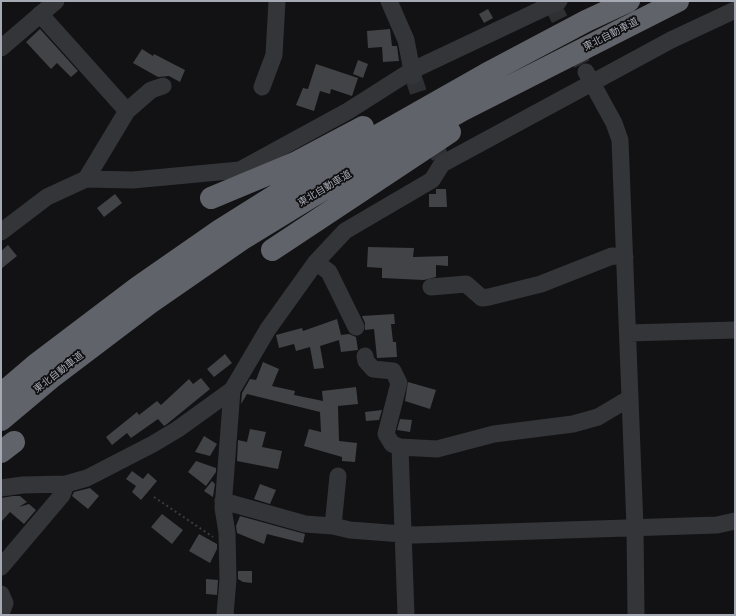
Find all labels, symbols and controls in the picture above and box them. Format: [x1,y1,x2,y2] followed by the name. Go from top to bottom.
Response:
[582,16,640,54] street label: 東北自動車道
[296,168,354,210] street label: 東北自動車道
[32,350,86,396] street label: 東北自動車道

